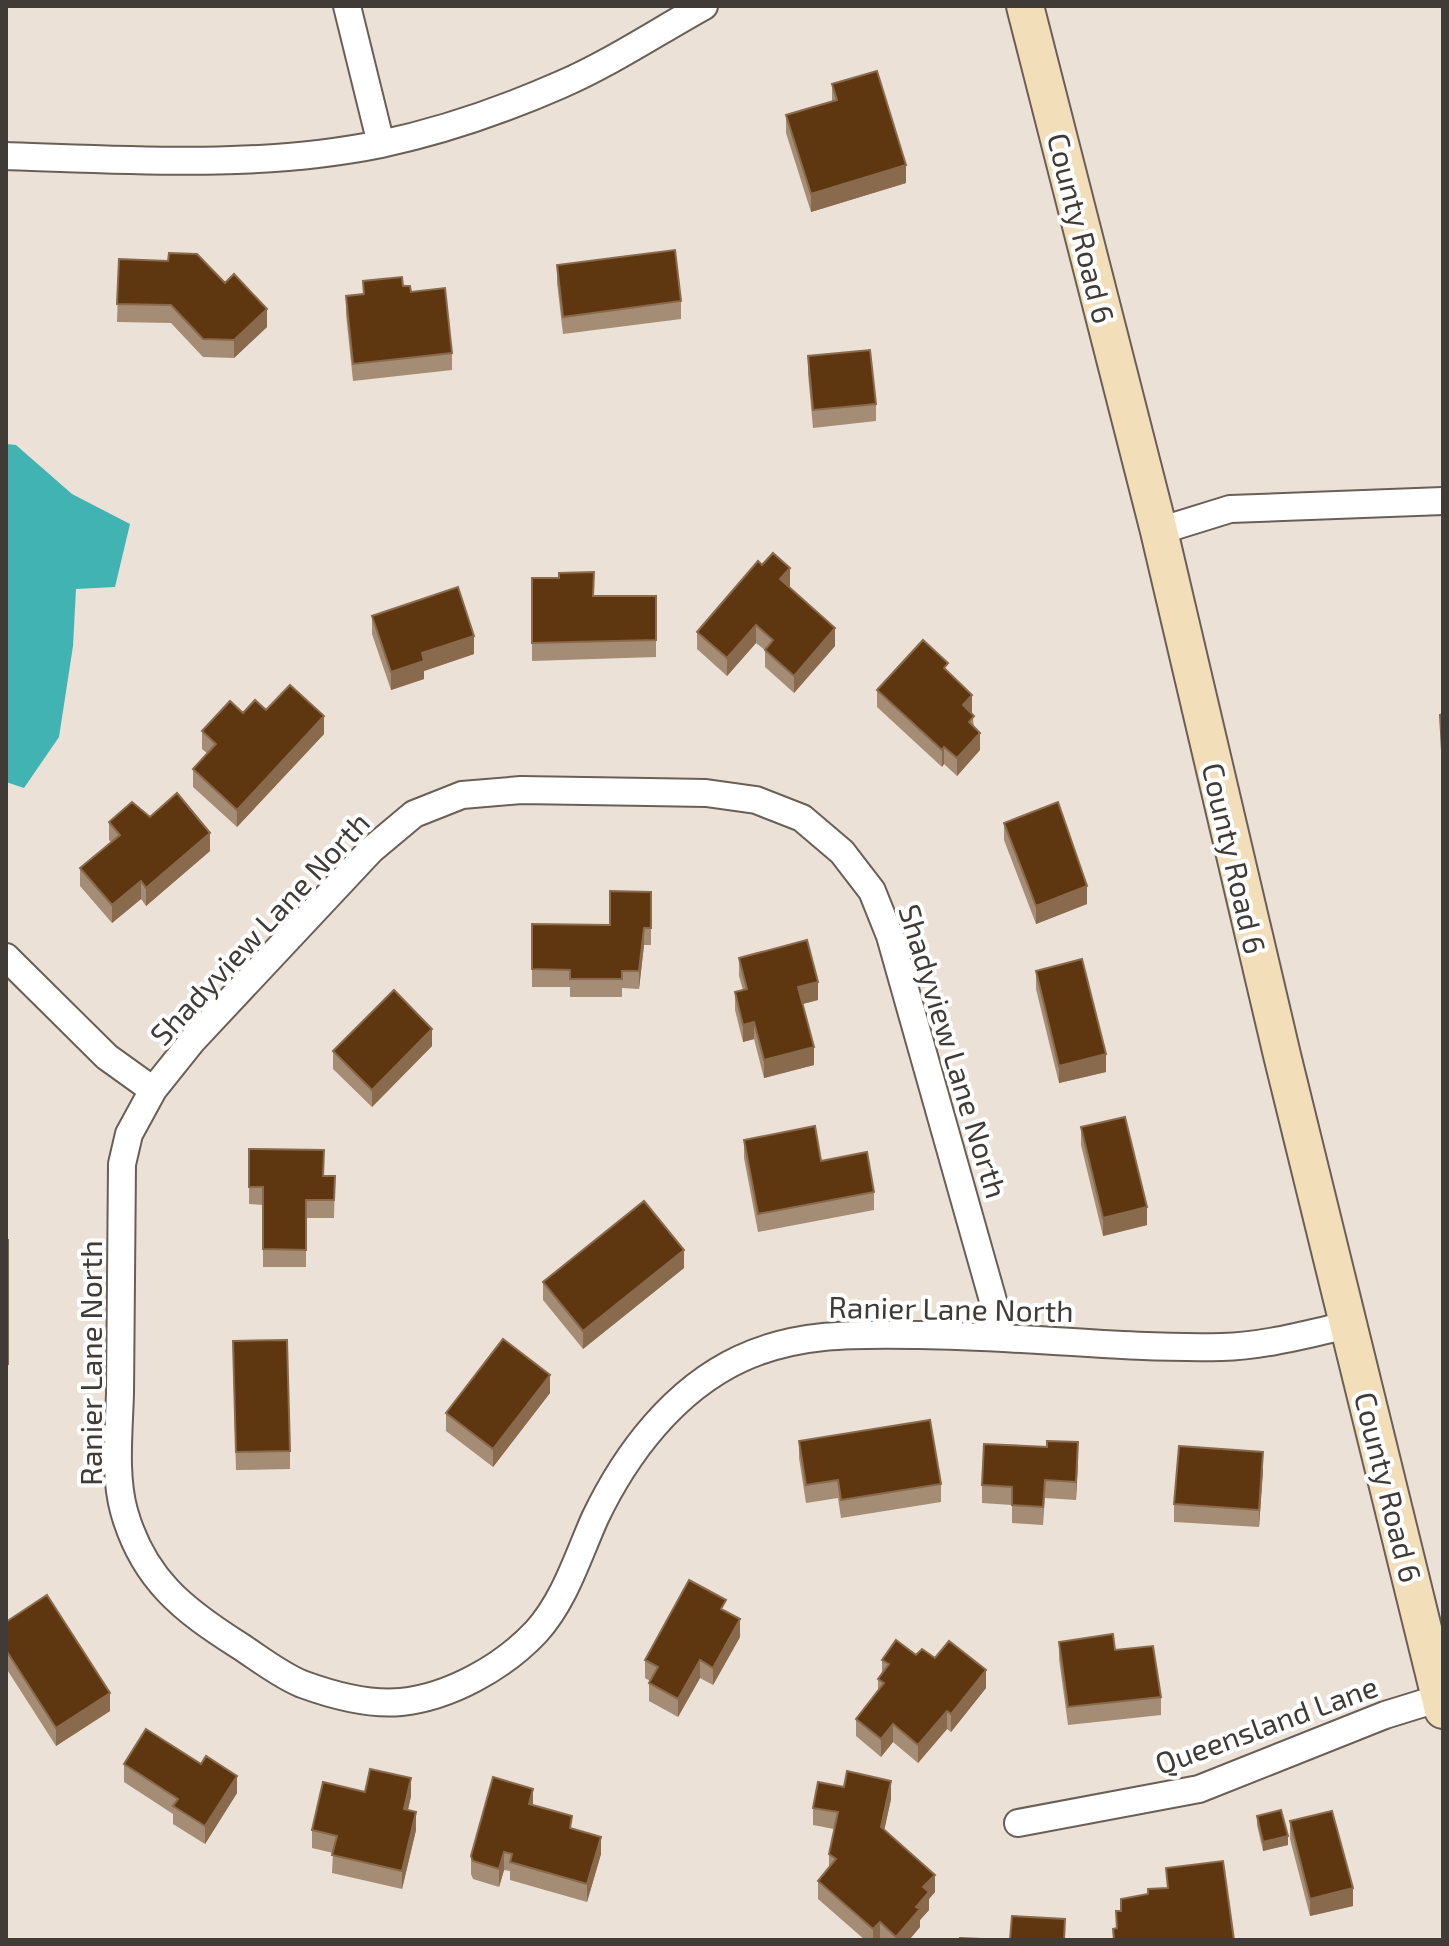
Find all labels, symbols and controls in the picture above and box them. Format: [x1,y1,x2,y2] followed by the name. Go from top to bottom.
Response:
[1041,129,1123,327] street label: County Road 6
[1196,759,1274,957] street label: County Road 6
[142,804,376,1052] street label: Shadyview Lane North
[892,900,1016,1202] street label: Shadyview Lane North
[72,1240,108,1486] street label: Ranier Lane North
[828,1288,1074,1328] street label: Ranier Lane North
[1348,1388,1430,1586] street label: County Road 6
[1150,1667,1382,1781] street label: Queensland Lane

